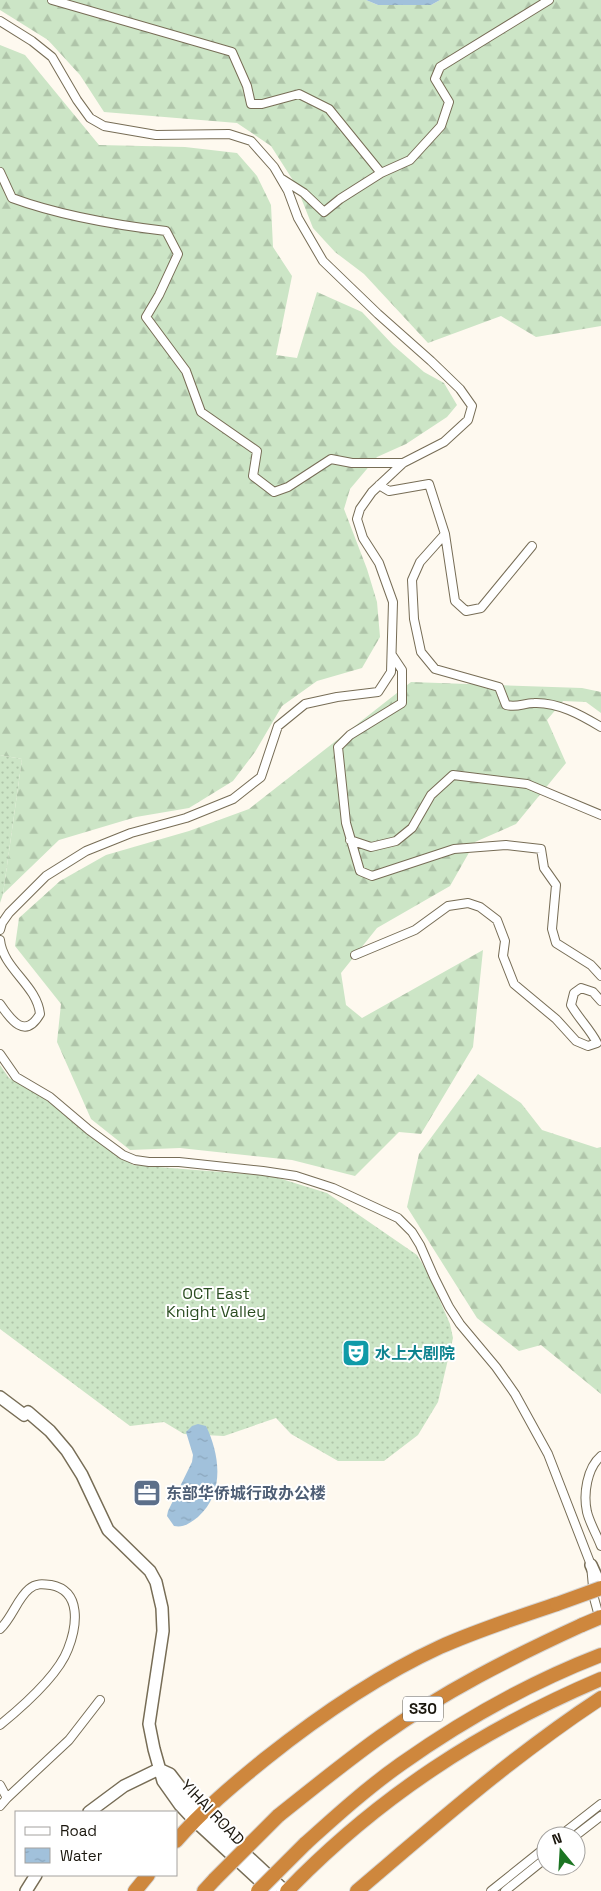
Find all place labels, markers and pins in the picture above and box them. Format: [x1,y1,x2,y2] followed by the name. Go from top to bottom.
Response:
[341,1338,371,1368] theatre icon: 水上大剧院
[375,1343,455,1364] place label: 水上大剧院
[132,1478,162,1508] office icon: 东部华侨城行政办公楼
[166,1483,326,1504] place label: 东部华侨城行政办公楼

